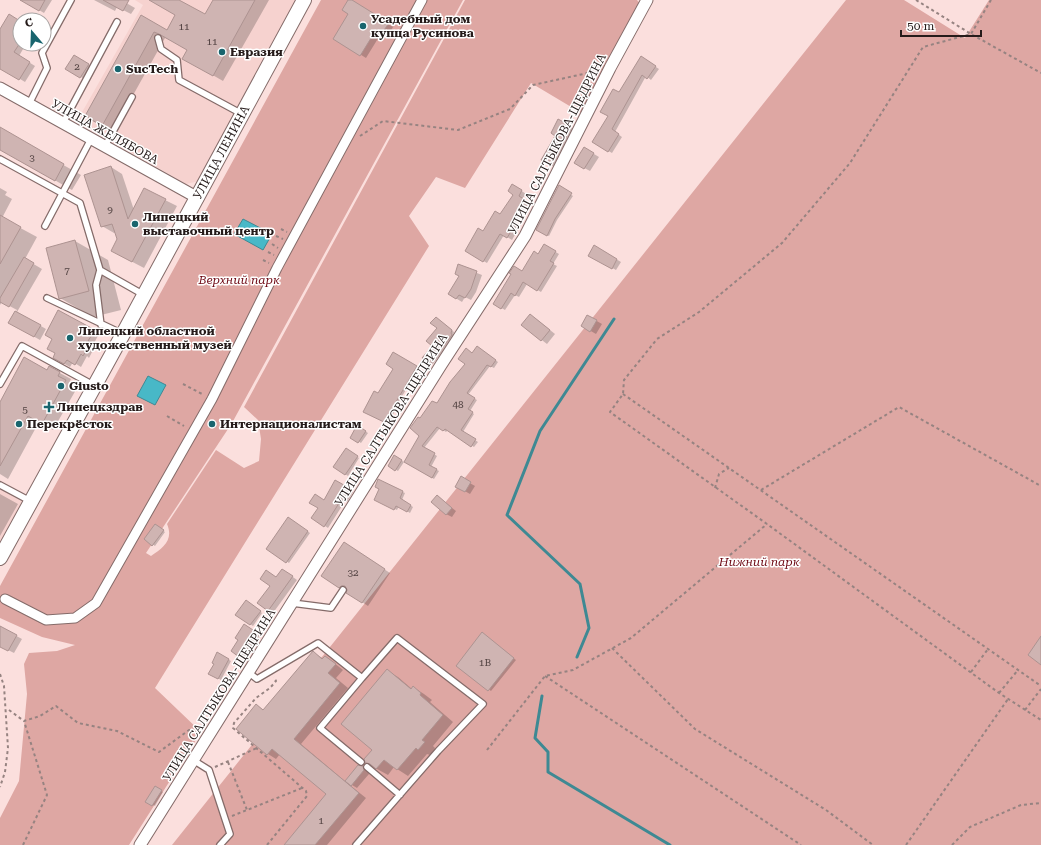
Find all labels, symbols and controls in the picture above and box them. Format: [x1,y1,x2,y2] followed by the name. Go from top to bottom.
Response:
[12,12,52,52] north arrow
[371,12,474,40] place label: Усадебный дом купца Русинова
[901,12,981,38] scale bar
[23,16,35,30] text: С
[907,19,934,33] text: 50 m
[178,21,190,32] house number: 11
[358,21,368,31] marker: Усадебный дом купца Русинова
[206,36,218,47] house number: 11
[230,45,283,59] place label: Евразия
[217,47,227,57] marker: Евразия
[505,51,609,237] street label: УЛИЦА САЛТЫКОВА-ЩЕДРИНА
[74,61,80,72] house number: 2
[126,62,178,76] place label: SucTech
[113,64,123,74] marker: SucTech
[49,97,162,168] street label: УЛИЦА ЖЕЛЯБОВА
[190,103,253,202] street label: УЛИЦА ЛЕНИНА
[29,152,35,163] house number: 3
[107,204,113,215] house number: 9
[143,210,274,238] place label: Липецкий выставочный центр
[130,219,140,229] marker: Липецкий выставочный центр
[64,265,70,276] house number: 7
[197,273,280,287] park label: Верхний парк
[78,324,232,352] place label: Липецкий областной художественный музей
[332,331,451,509] street label: УЛИЦА САЛТЫКОВА-ЩЕДРИНА
[65,333,75,343] marker: Липецкий областной художественный музей
[69,379,109,393] place label: Giusto
[56,381,66,391] marker: Giusto
[452,399,464,410] house number: 48
[57,400,143,414] place label: Липецкздрав
[44,402,54,412] marker: Липецкздрав
[22,404,28,415] house number: 5
[27,417,113,431] place label: Перекрёсток
[220,417,362,431] place label: Интернационалистам
[14,419,24,429] marker: Перекрёсток
[207,419,217,429] marker: Интернационалистам
[718,555,800,569] park label: Нижний парк
[347,567,359,578] house number: 32
[160,606,279,784] street label: УЛИЦА САЛТЫКОВА-ЩЕДРИНА
[479,657,491,668] house number: 1В
[318,815,324,826] house number: 1

